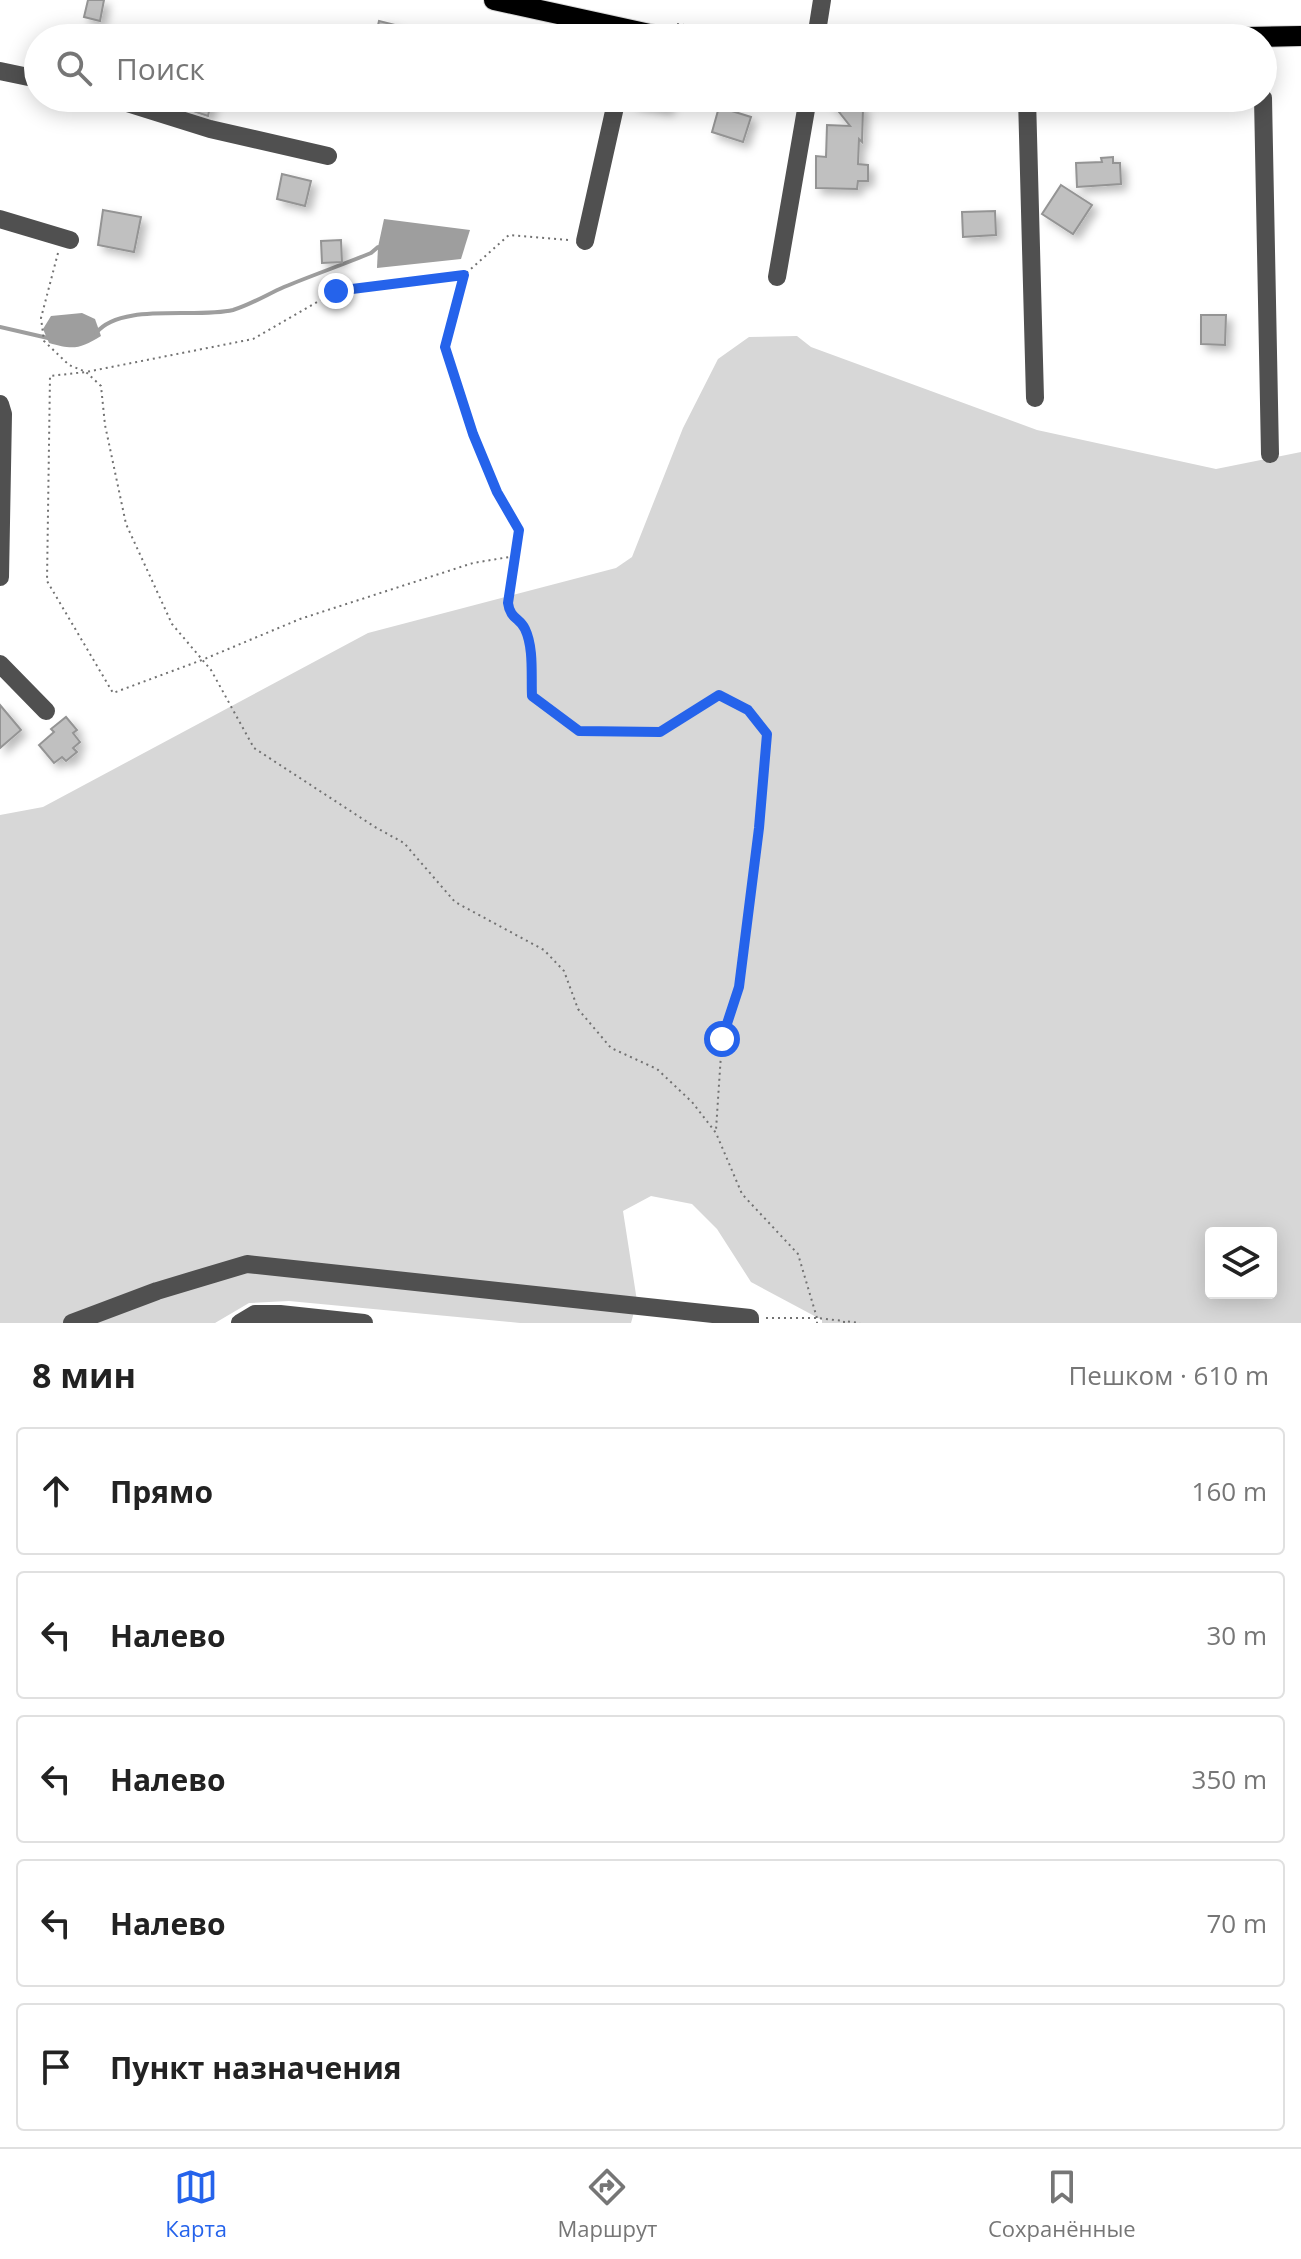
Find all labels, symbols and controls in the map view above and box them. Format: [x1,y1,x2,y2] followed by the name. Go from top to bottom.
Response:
[24,24,1277,112] search box
[52,46,96,90] icon: search
[116,48,205,89] text: Поиск
[318,273,354,309] route end
[704,1021,740,1057] route start
[1205,1227,1277,1299] map controls
[1205,1227,1277,1299] button: layers
[32,1352,136,1398] text: 8 мин
[1068,1357,1269,1393] text: Пешком · 610 m
[34,1469,78,1513] icon: ahead
[110,1471,213,1512] text: Прямо
[1192,1473,1267,1509] text: 160 m
[34,1613,78,1657] icon: left
[110,1615,226,1656] text: Налево
[1206,1617,1267,1653] text: 30 m
[34,1757,78,1801] icon: left
[110,1759,226,1800] text: Налево
[1192,1761,1267,1797] text: 350 m
[34,1901,78,1945] icon: left
[110,1903,226,1944] text: Налево
[1206,1905,1267,1941] text: 70 m
[34,2045,78,2089] icon: arrive
[110,2047,402,2088] text: Пункт назначения
[165,2165,227,2243] tab: Карта
[558,2165,657,2243] tab: Маршрут
[988,2165,1136,2243] tab: Сохранённые

